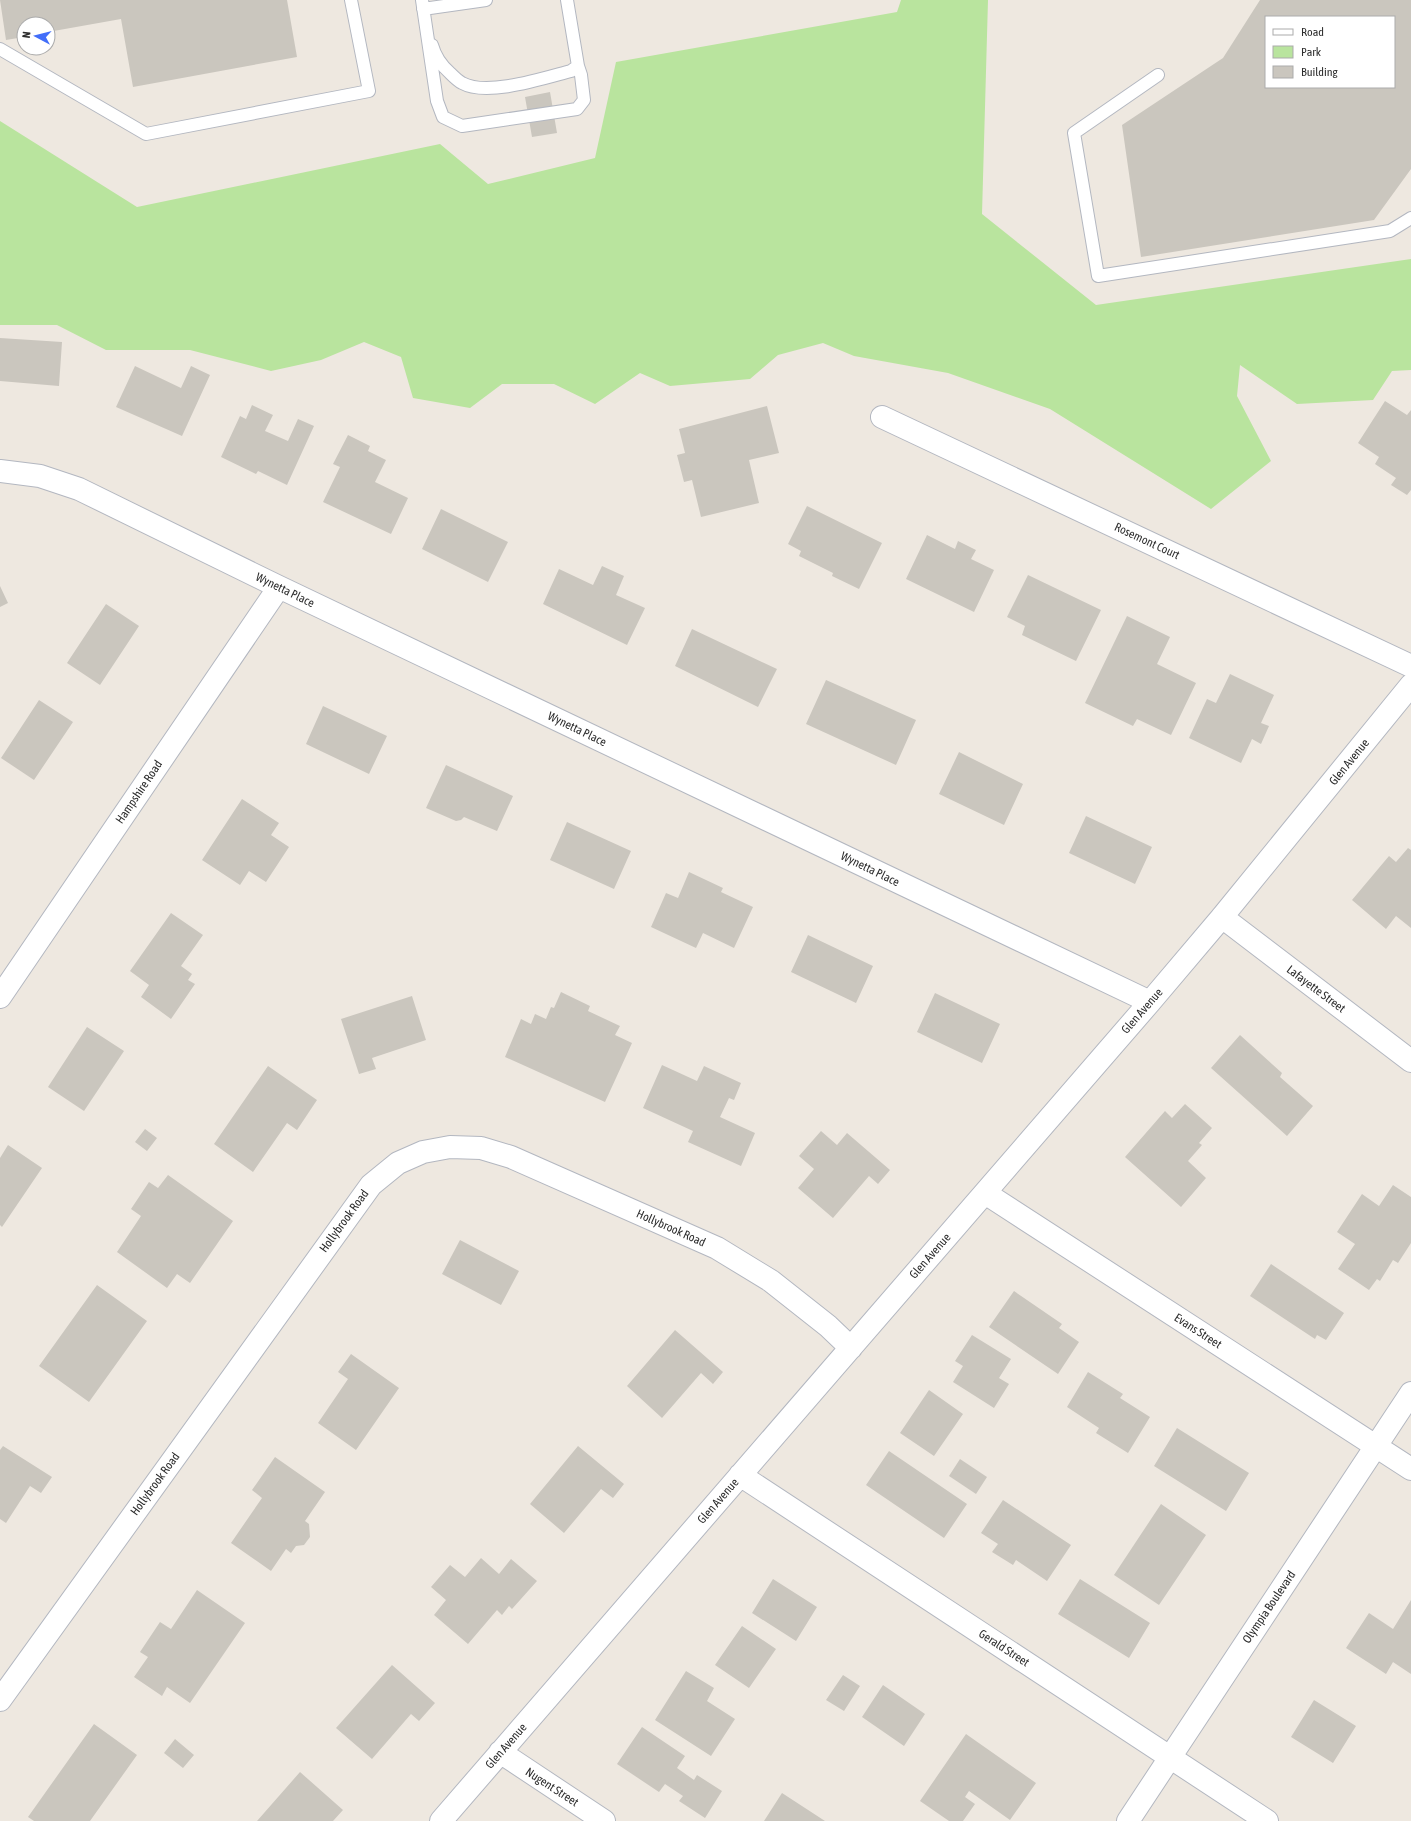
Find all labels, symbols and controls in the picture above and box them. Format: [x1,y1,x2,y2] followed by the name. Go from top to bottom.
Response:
[16,16,56,56] north arrow
[1265,16,1395,88] legend
[1301,25,1324,39] text: Road
[20,31,32,39] text: N
[1301,45,1322,59] text: Park
[1301,65,1339,79] text: Building
[1112,520,1182,562] street label: Rosemont Court
[253,570,317,610] street label: Wynetta Place
[545,709,609,749] street label: Wynetta Place
[1326,736,1372,788] street label: Glen Avenue
[113,758,165,826] street label: Hampshire Road
[838,849,902,889] street label: Wynetta Place
[1284,962,1348,1016] street label: Lafayette Street
[1118,985,1166,1037] street label: Glen Avenue
[317,1187,371,1255] street label: Hollybrook Road
[634,1207,708,1249] street label: Hollybrook Road
[906,1230,954,1282] street label: Glen Avenue
[1172,1311,1225,1352] street label: Evans Street
[128,1450,182,1518] street label: Hollybrook Road
[694,1475,742,1527] street label: Glen Avenue
[1240,1568,1298,1646] street label: Olympia Boulevard
[976,1626,1032,1670] street label: Gerald Street
[482,1720,530,1772] street label: Glen Avenue
[523,1765,582,1810] street label: Nugent Street

